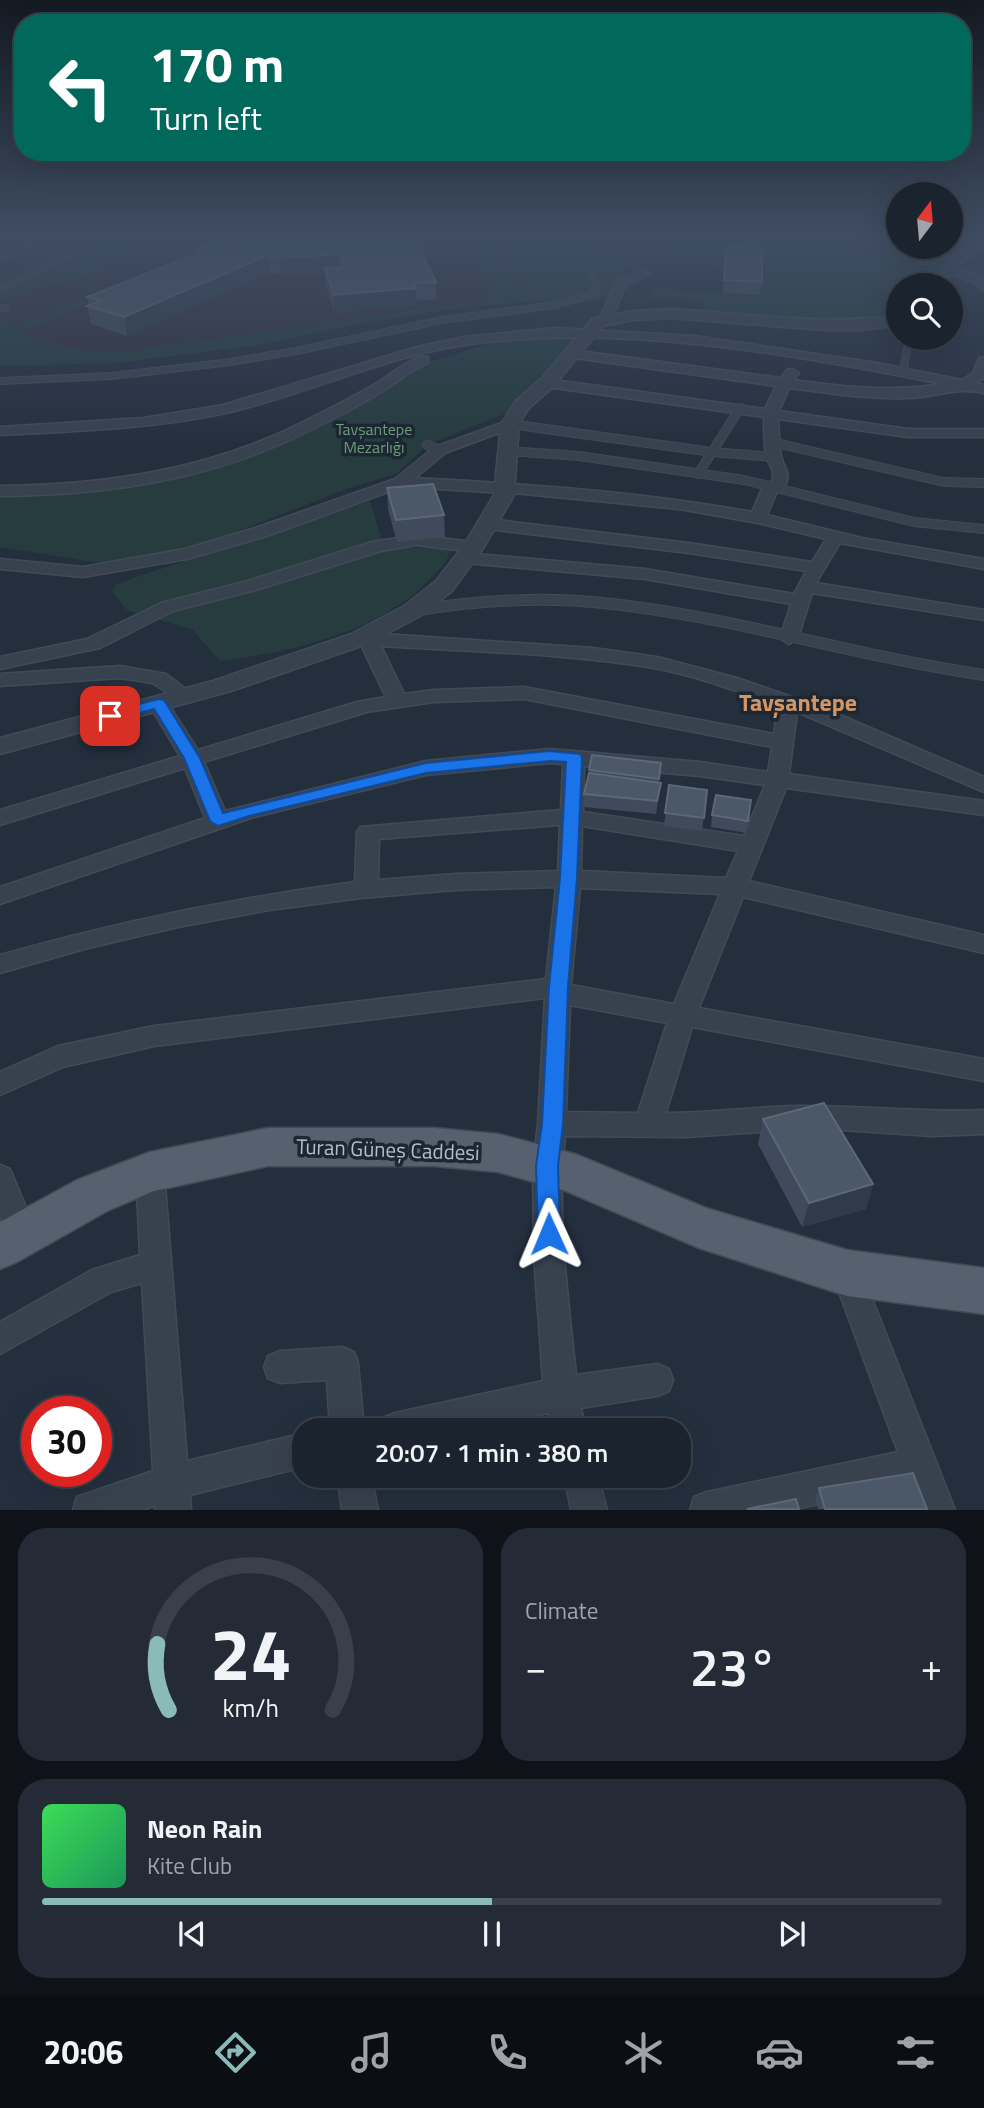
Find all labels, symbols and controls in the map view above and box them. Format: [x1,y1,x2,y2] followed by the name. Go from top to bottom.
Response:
[150,26,284,101] text: 170 m
[35,42,126,133] icon: left
[150,94,262,142] text: Turn left
[886,182,962,259] north arrow
[886,182,963,350] map controls
[886,273,963,350] button: search
[336,417,412,459] park label: Tavşantepe Mezarlığı
[739,684,857,720] district label: Tavşantepe
[80,686,140,746] pin
[91,697,129,735] icon: arrive
[296,1130,480,1168] street label: Turan Güneş Caddesi
[512,1197,586,1271] position arrow
[21,1396,112,1487] speed limit sign: 30
[375,1433,608,1472] text: 20:07 · 1 min · 380 m
[525,1593,598,1628] text: Climate
[210,1599,291,1709] text: 24
[690,1627,777,1706] text: 23°
[525,1638,546,1696] text: −
[921,1638,942,1696] text: +
[222,1689,279,1727] text: km/h
[147,1809,262,1848] text: Neon Rain
[147,1848,232,1883] text: Kite Club
[173,1915,211,1953] icon: previous
[473,1915,511,1953] icon: pause
[773,1915,811,1953] icon: next
[44,2028,123,2076] text: 20:06
[211,2028,260,2077] icon: directions
[347,2028,396,2077] icon: music
[483,2028,532,2077] icon: phone
[619,2028,668,2077] icon: climate
[755,2028,804,2077] icon: car
[891,2028,940,2077] icon: filters

